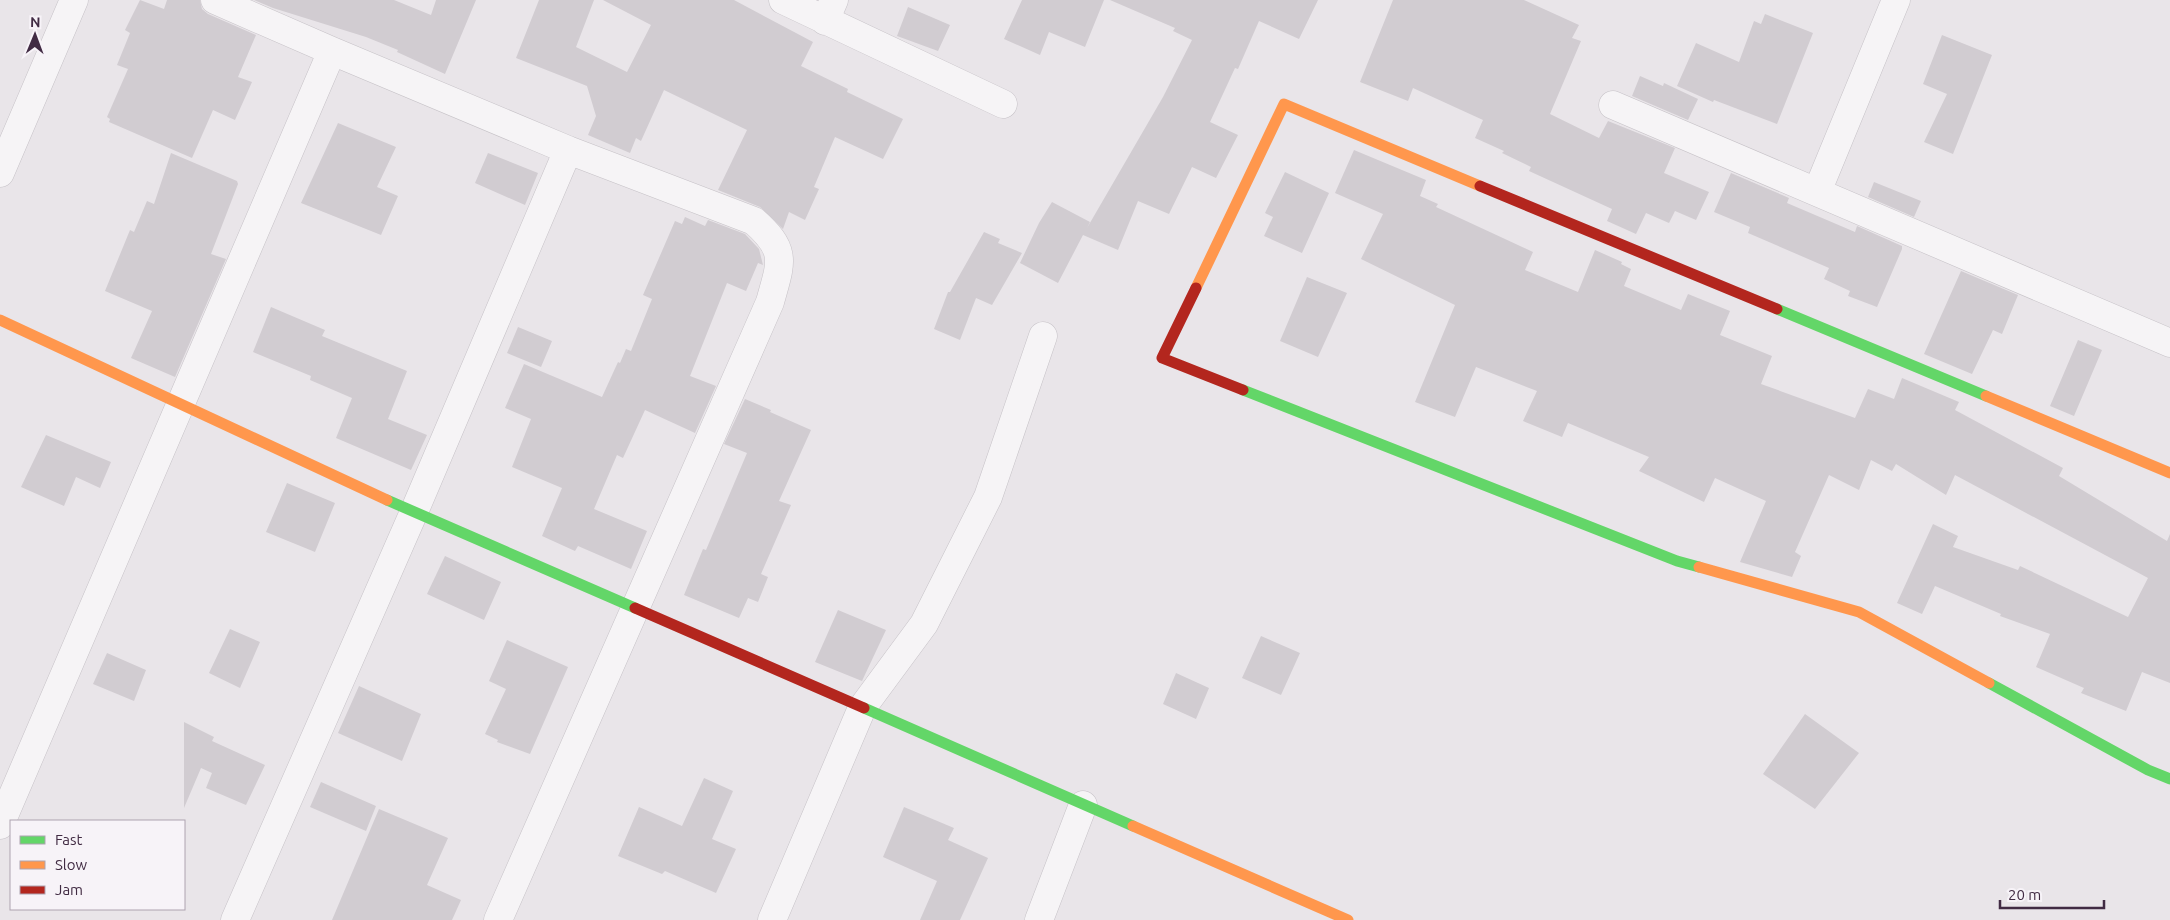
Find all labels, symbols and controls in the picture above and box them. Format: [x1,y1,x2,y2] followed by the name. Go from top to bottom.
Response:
[10,10,60,60] north arrow
[30,14,41,30] text: N
[10,820,185,910] legend
[55,831,83,848] text: Fast
[55,856,88,873] text: Slow
[2000,878,2104,910] scale bar
[55,881,83,898] text: Jam
[2008,886,2041,903] text: 20 m

